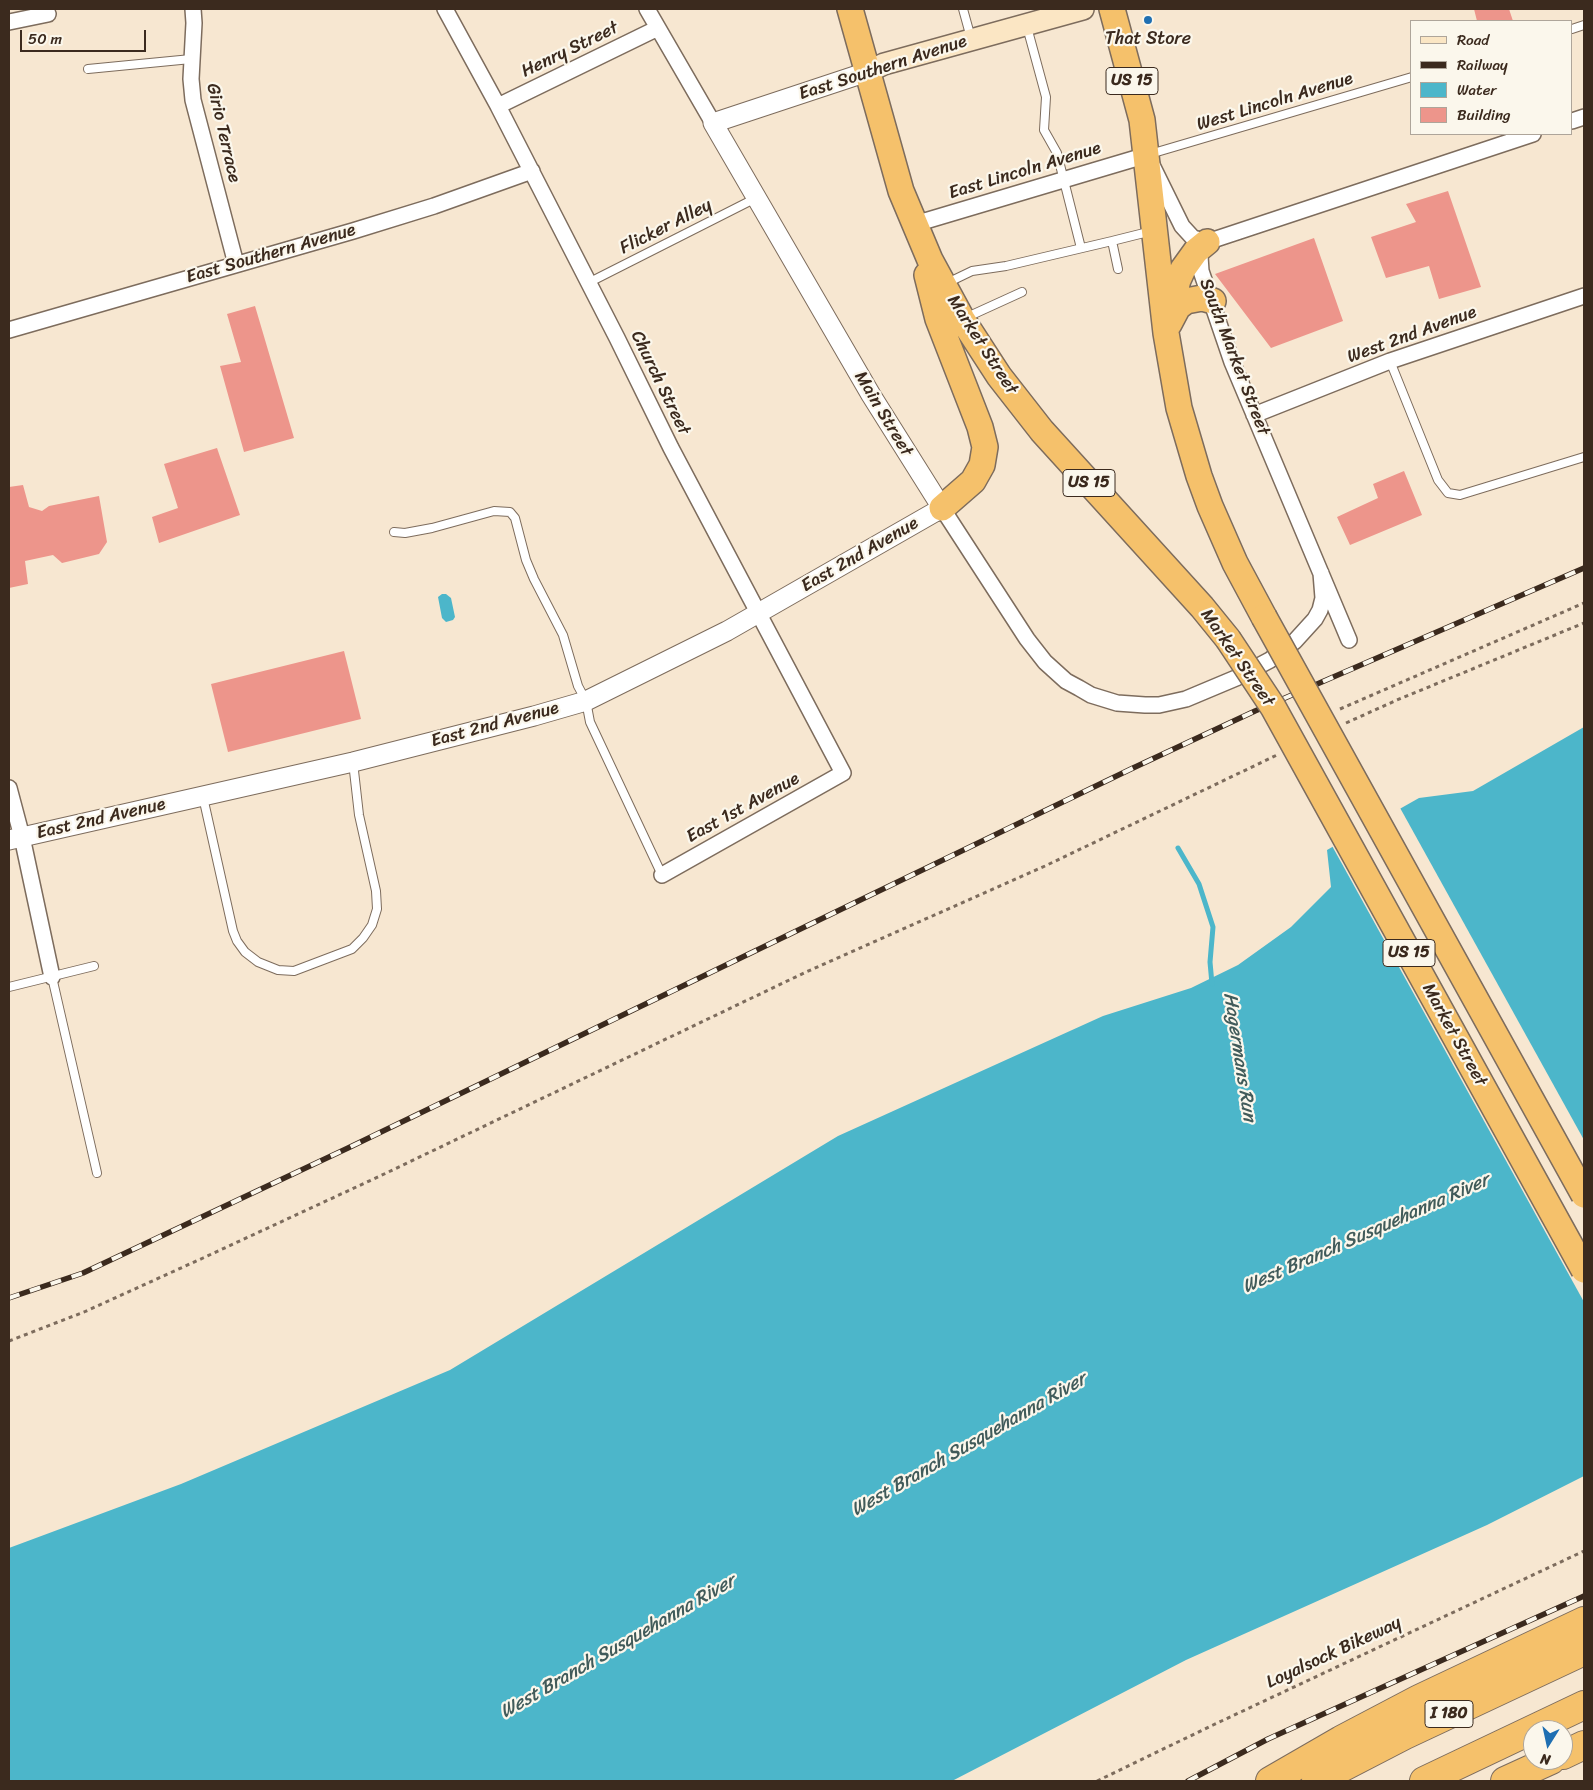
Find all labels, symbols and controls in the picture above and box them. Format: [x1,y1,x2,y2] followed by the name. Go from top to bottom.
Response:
[1142,14,1154,26] marker: That Store
[518,17,622,83] street label: Henry Street
[22,20,149,52] scale bar
[1410,20,1573,135] legend
[28,26,62,52] text: 50 m
[1457,27,1489,53] text: Road
[1105,28,1191,50] place label: That Store
[796,31,970,105] street label: East Southern Avenue
[1457,52,1508,78] text: Railway
[1106,68,1158,94] road number: US 15
[1194,68,1356,136] street label: West Lincoln Avenue
[1457,77,1497,103] text: Water
[201,81,245,185] street label: Girio Terrace
[1457,102,1511,128] text: Building
[946,138,1104,204] street label: East Lincoln Avenue
[616,195,716,259] street label: Flicker Alley
[184,219,358,289] street label: East Southern Avenue
[1194,276,1274,438] street label: South Market Street
[942,291,1022,399] street label: Market Street
[1345,302,1479,368] street label: West 2nd Avenue
[626,327,694,439] street label: Church Street
[849,368,917,460] street label: Main Street
[1063,469,1115,496] road number: US 15
[798,513,922,597] street label: East 2nd Avenue
[1195,605,1279,711] street label: Market Street
[429,698,561,752] street label: East 2nd Avenue
[683,768,803,848] street label: East 1st Avenue
[34,794,168,844] street label: East 2nd Avenue
[1383,940,1435,966] road number: US 15
[1417,980,1491,1090] street label: Market Street
[1218,991,1260,1123] water label: Hagermans Run
[1239,1169,1493,1299] water label: West Branch Susquehanna River
[848,1368,1090,1522] water label: West Branch Susquehanna River
[497,1570,739,1724] water label: West Branch Susquehanna River
[1263,1612,1405,1694] street label: Loyalsock Bikeway
[1425,1700,1473,1728] road number: I 180
[1523,1720,1573,1770] north arrow
[1539,1746,1552,1772] text: N

